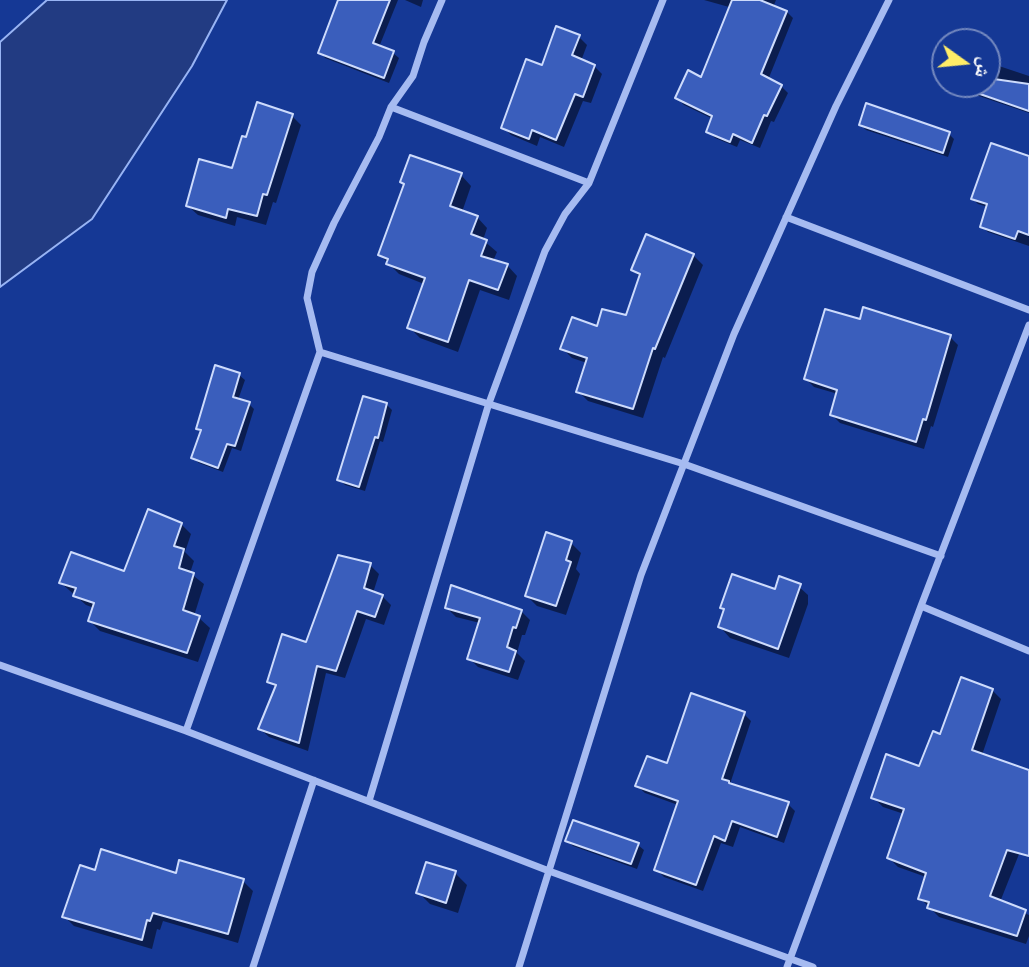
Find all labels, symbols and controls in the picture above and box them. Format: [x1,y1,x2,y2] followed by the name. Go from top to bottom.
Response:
[931,28,1001,98] north arrow
[971,55,999,81] text: ش

